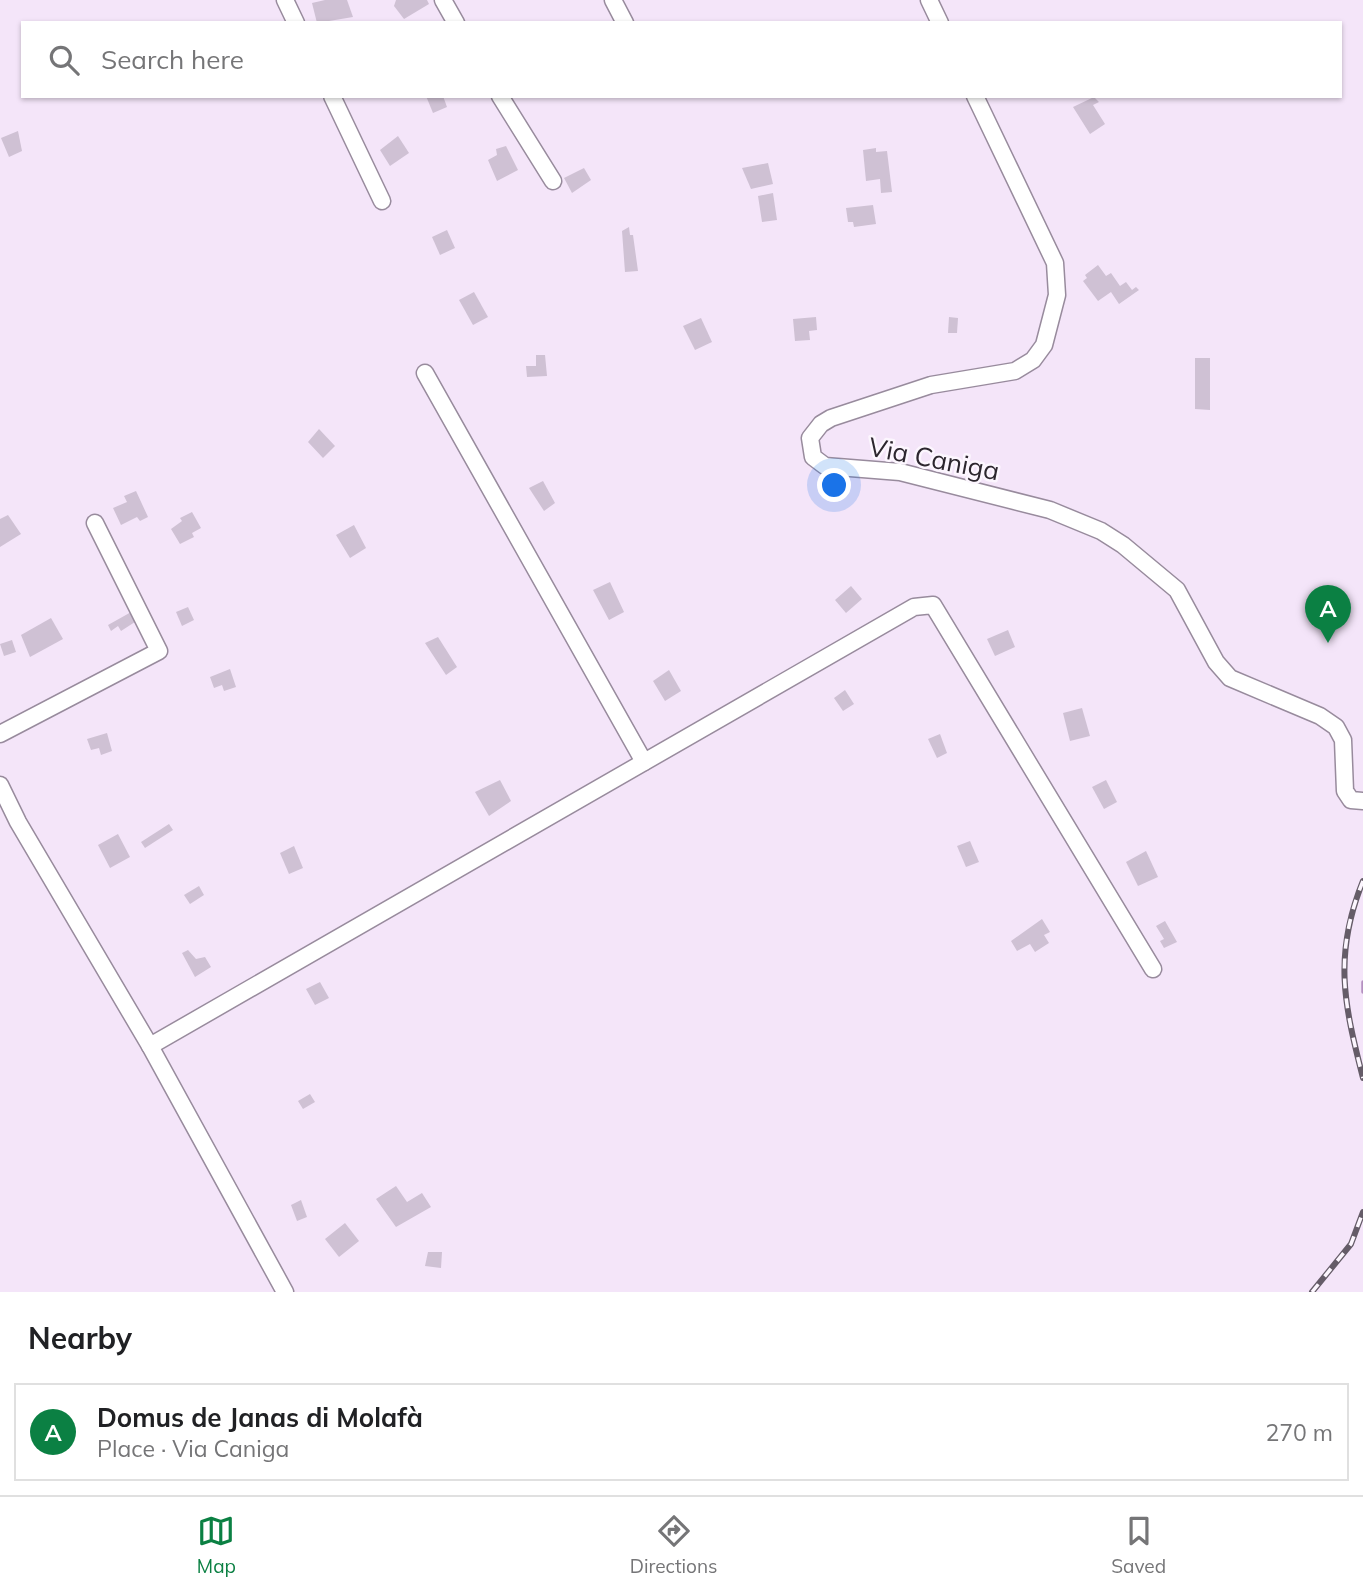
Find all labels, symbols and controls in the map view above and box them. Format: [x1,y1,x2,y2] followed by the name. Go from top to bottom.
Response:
[21,21,1342,98] search box
[45,41,83,79] icon: search
[101,43,244,76] text: Search here
[866,430,1002,487] street label: Via Caniga
[817,468,851,502] your location
[1305,585,1351,643] pin: A
[28,1319,132,1357] text: Nearby
[97,1401,423,1434] text: Domus de Janas di Molafà
[44,1418,62,1447] text: A
[1265,1418,1333,1447] text: 270 m
[97,1434,289,1463] text: Place · Via Caniga
[197,1512,236,1578] tab: Map
[630,1512,718,1578] tab: Directions
[1111,1512,1166,1578] tab: Saved

